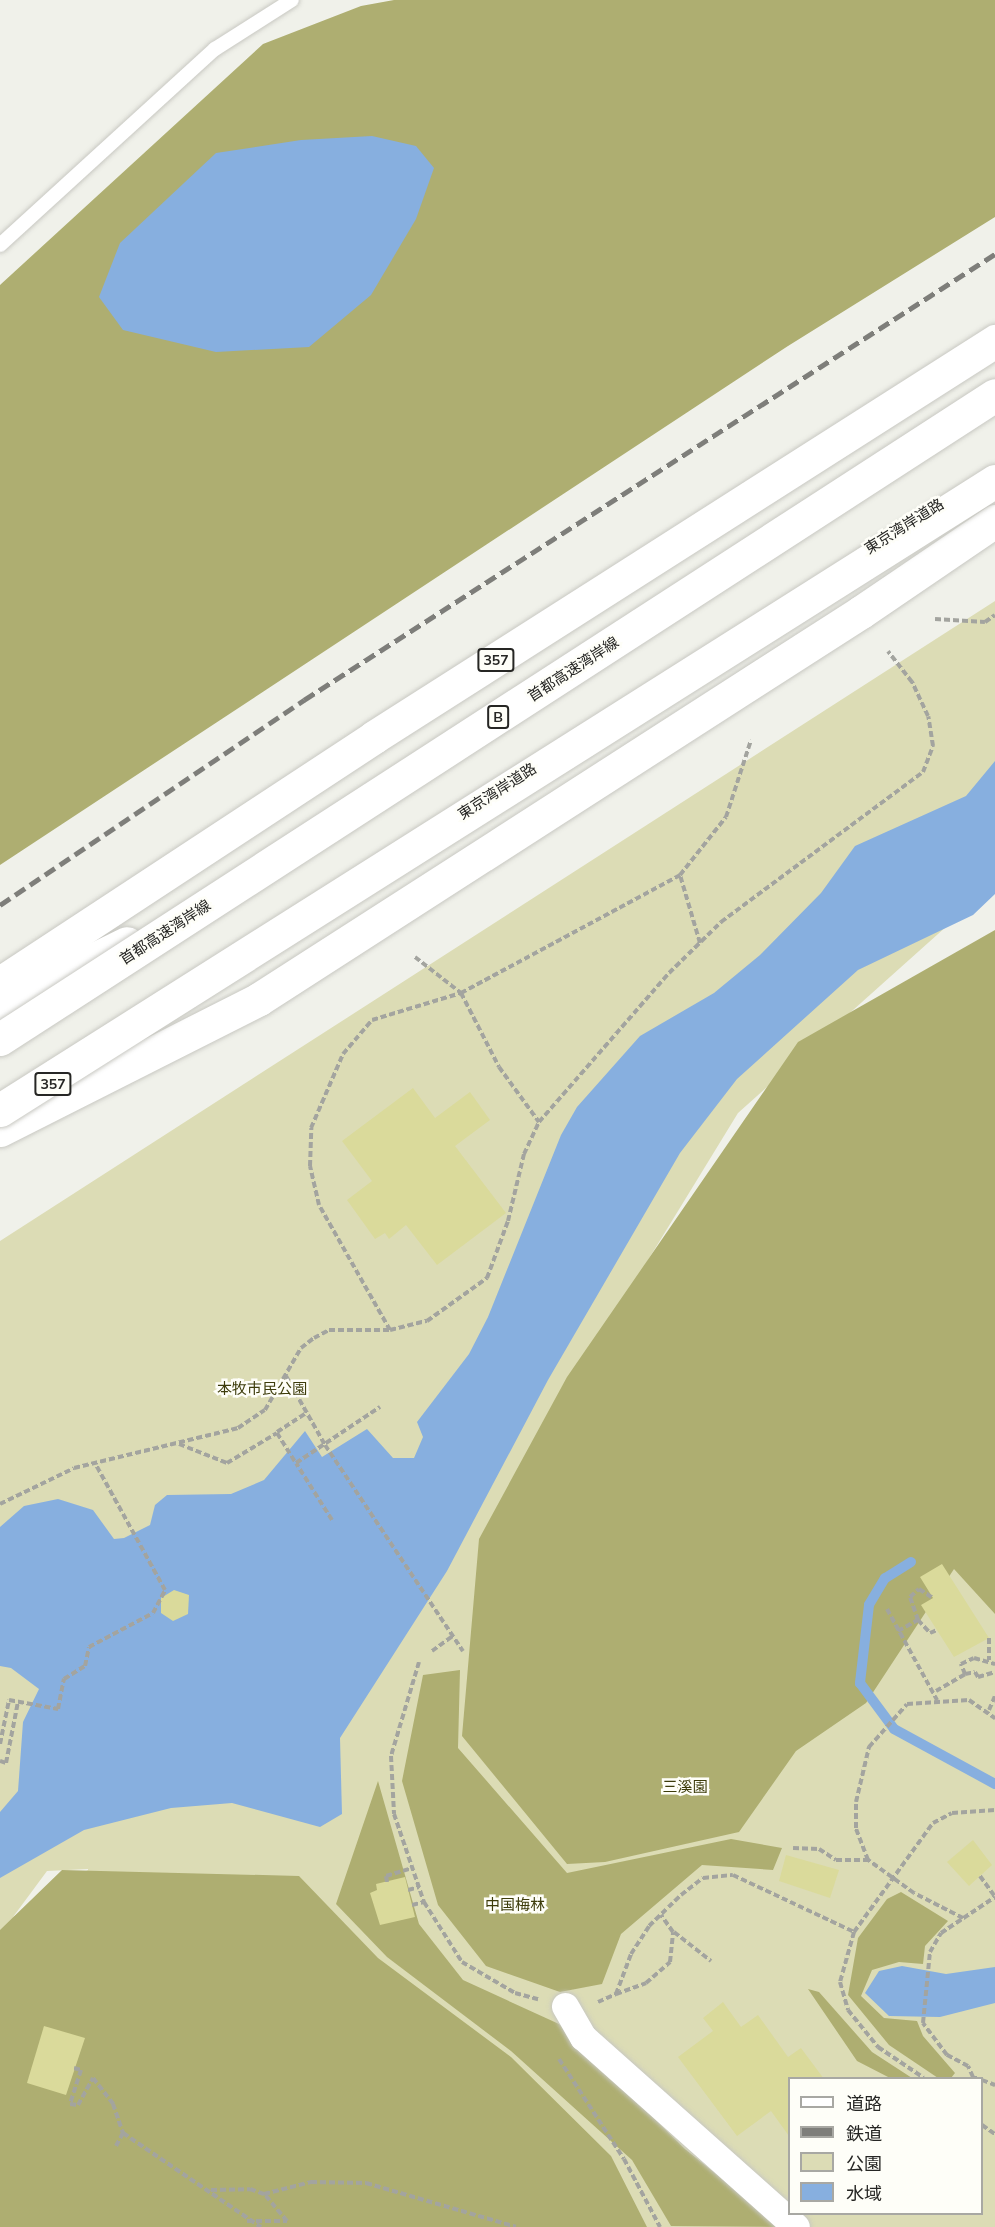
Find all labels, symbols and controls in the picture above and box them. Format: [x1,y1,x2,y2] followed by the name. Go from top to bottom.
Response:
[861,495,947,557] street label: 東京湾岸道路
[524,633,622,705] street label: 首都高速湾岸線
[476,649,516,671] road number: 357
[486,706,510,728] road number: B
[454,759,540,823] street label: 東京湾岸道路
[116,896,214,968] street label: 首都高速湾岸線
[34,1073,72,1095] road number: 357
[217,1380,307,1398] park label: 本牧市民公園
[663,1778,707,1796] park label: 三溪園
[485,1896,545,1914] park label: 中国梅林
[788,2077,983,2215] legend
[846,2092,882,2115] text: 道路
[846,2122,882,2145] text: 鉄道
[846,2152,882,2175] text: 公園
[846,2182,882,2205] text: 水域

